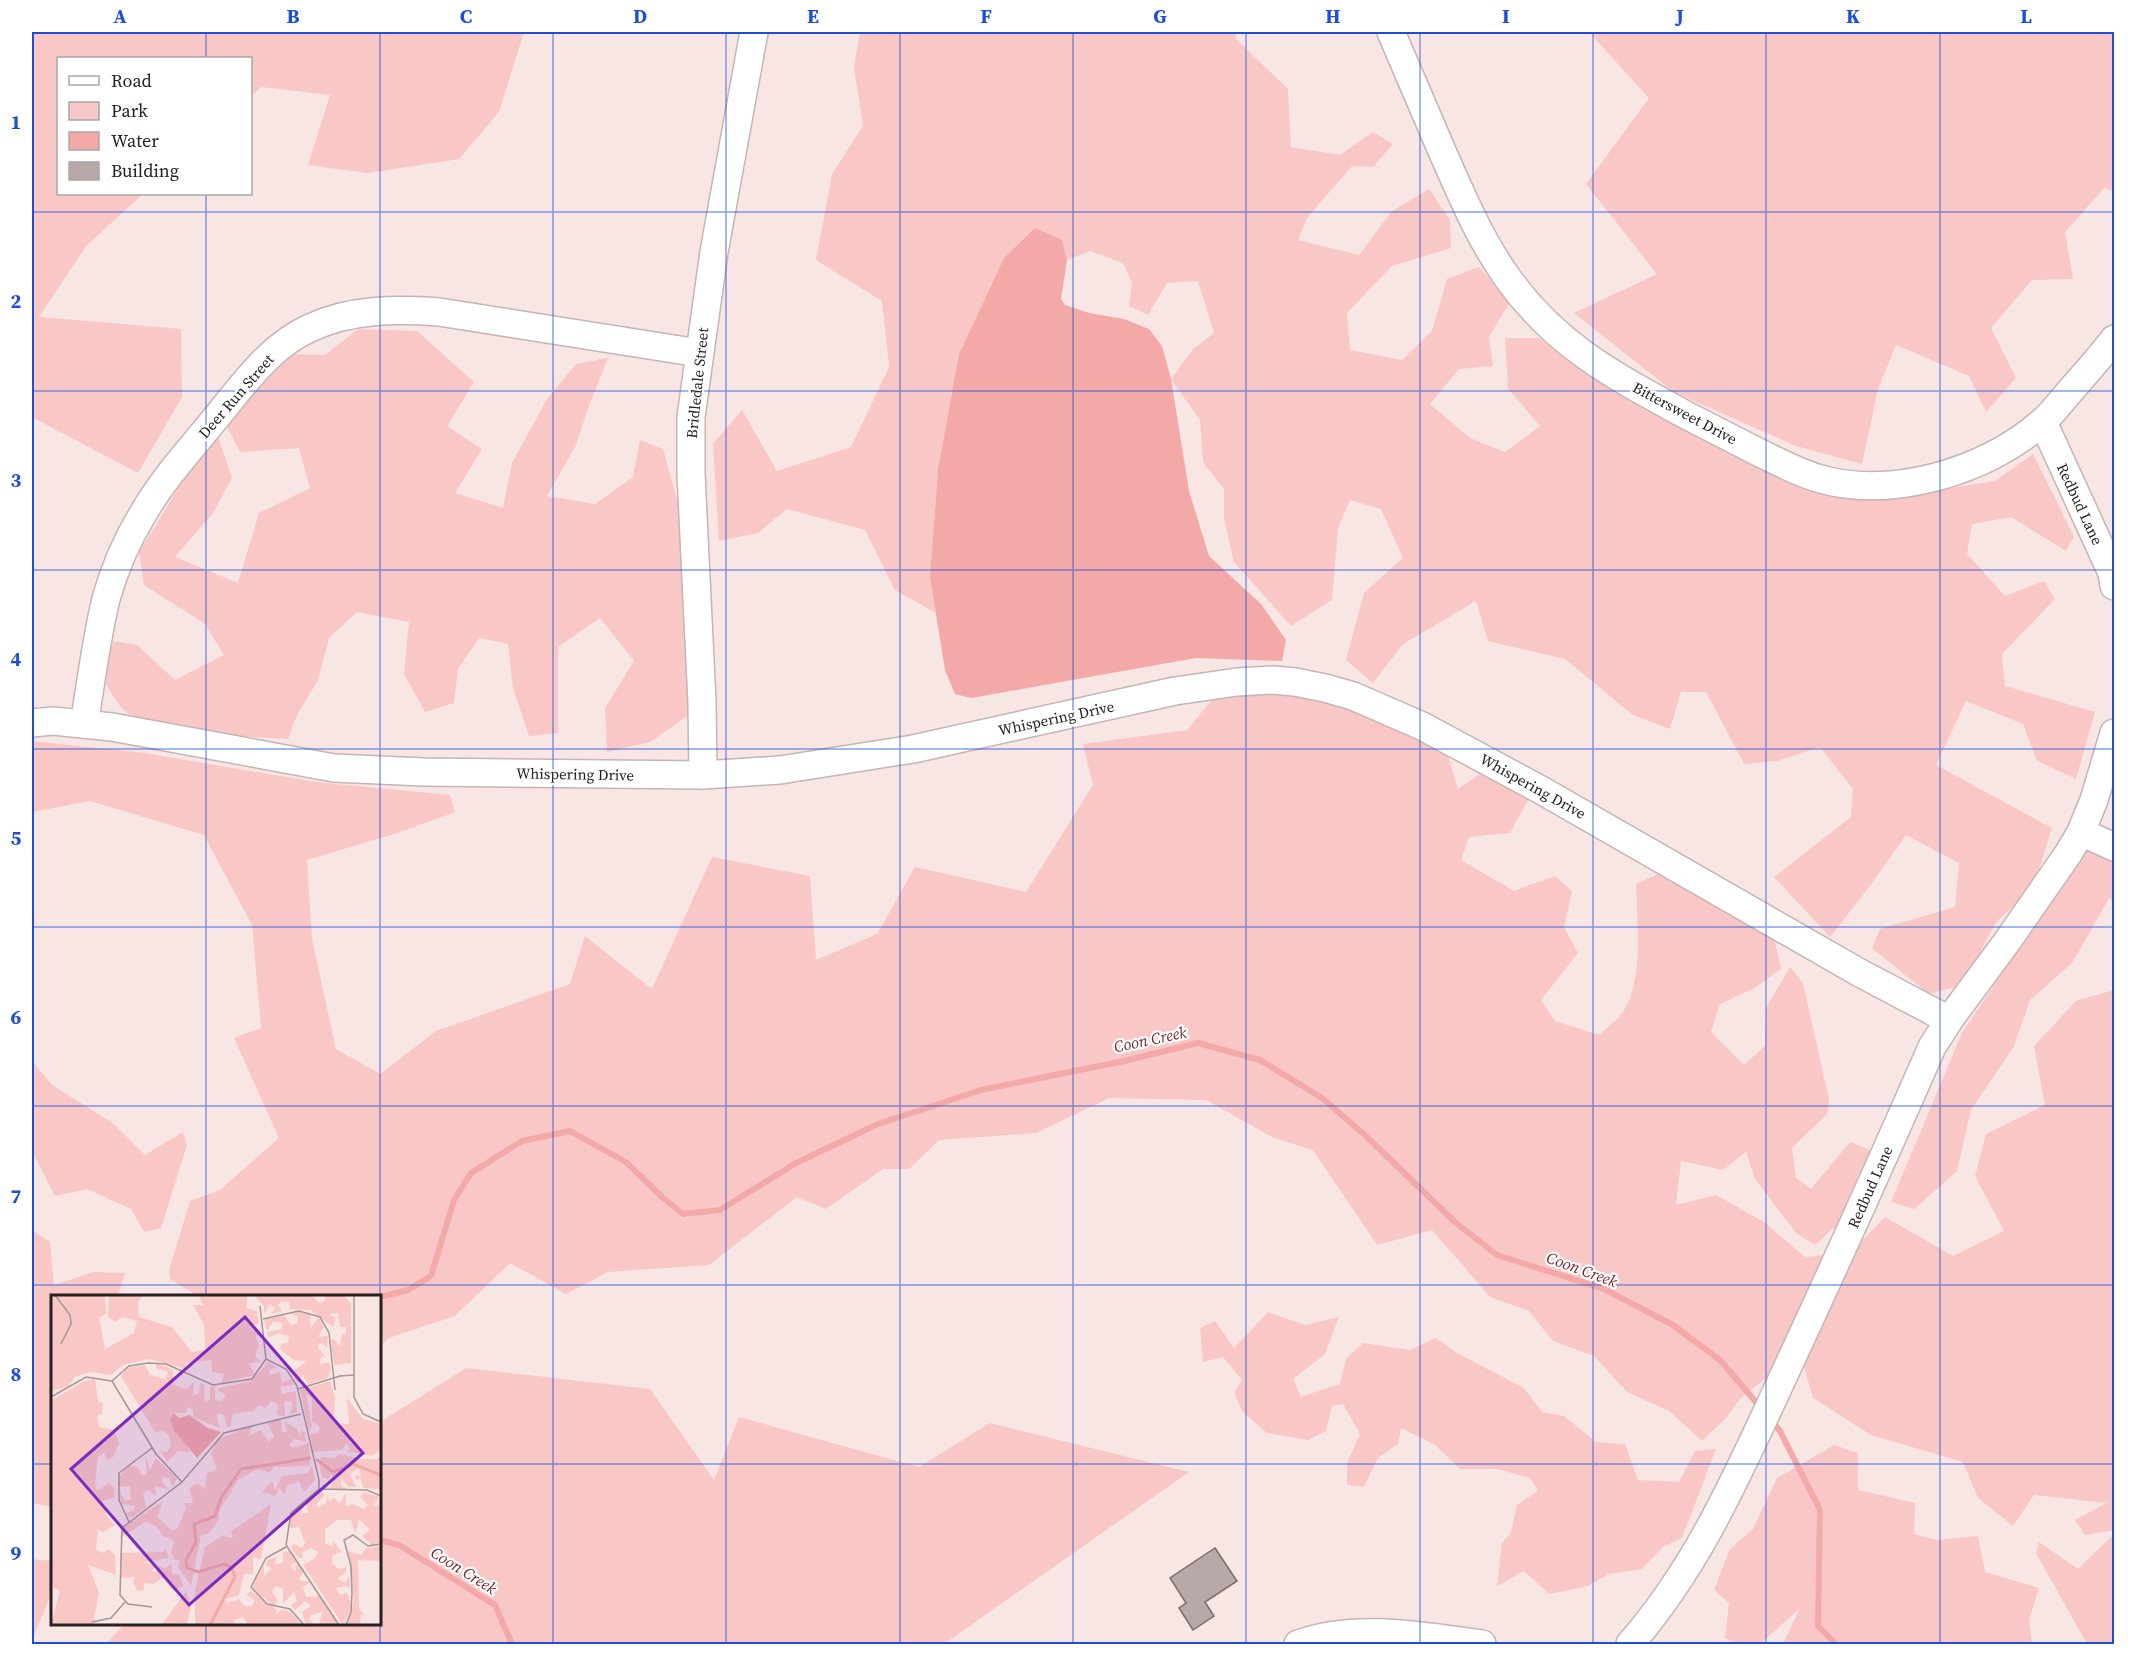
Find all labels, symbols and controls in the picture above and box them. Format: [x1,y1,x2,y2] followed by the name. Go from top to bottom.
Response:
[113,2,127,30] text: A
[286,2,300,30] text: B
[460,2,472,30] text: C
[633,2,647,30] text: D
[807,2,819,30] text: E
[980,2,992,30] text: F
[1153,2,1167,30] text: G
[1325,2,1341,30] text: H
[1502,2,1510,30] text: I
[1674,2,1684,30] text: J
[1846,2,1860,30] text: K
[2020,2,2032,30] text: L
[57,57,252,195] legend
[111,68,152,93] text: Road
[111,98,148,123] text: Park
[11,108,21,136] text: 1
[111,128,159,153] text: Water
[111,158,179,183] text: Building
[11,287,22,315] text: 2
[681,326,713,439] street label: Bridledale Street
[193,349,279,443] street label: Deer Run Street
[1629,377,1741,449] street label: Bittersweet Drive
[2052,460,2108,549] street label: Redbud Lane
[11,466,22,494] text: 3
[11,645,22,673] text: 4
[996,695,1116,741] street label: Whispering Drive
[1476,748,1590,824] street label: Whispering Drive
[516,762,635,786] street label: Whispering Drive
[11,824,22,852] text: 5
[11,1003,22,1031] text: 6
[1112,1020,1189,1057] water label: Coon Creek
[1842,1142,1898,1232] street label: Redbud Lane
[11,1182,22,1210] text: 7
[1544,1246,1621,1292] water label: Coon Creek
[51,1295,381,1625] inset map
[11,1360,21,1388] text: 8
[11,1539,22,1567] text: 9
[427,1541,501,1599] water label: Coon Creek

